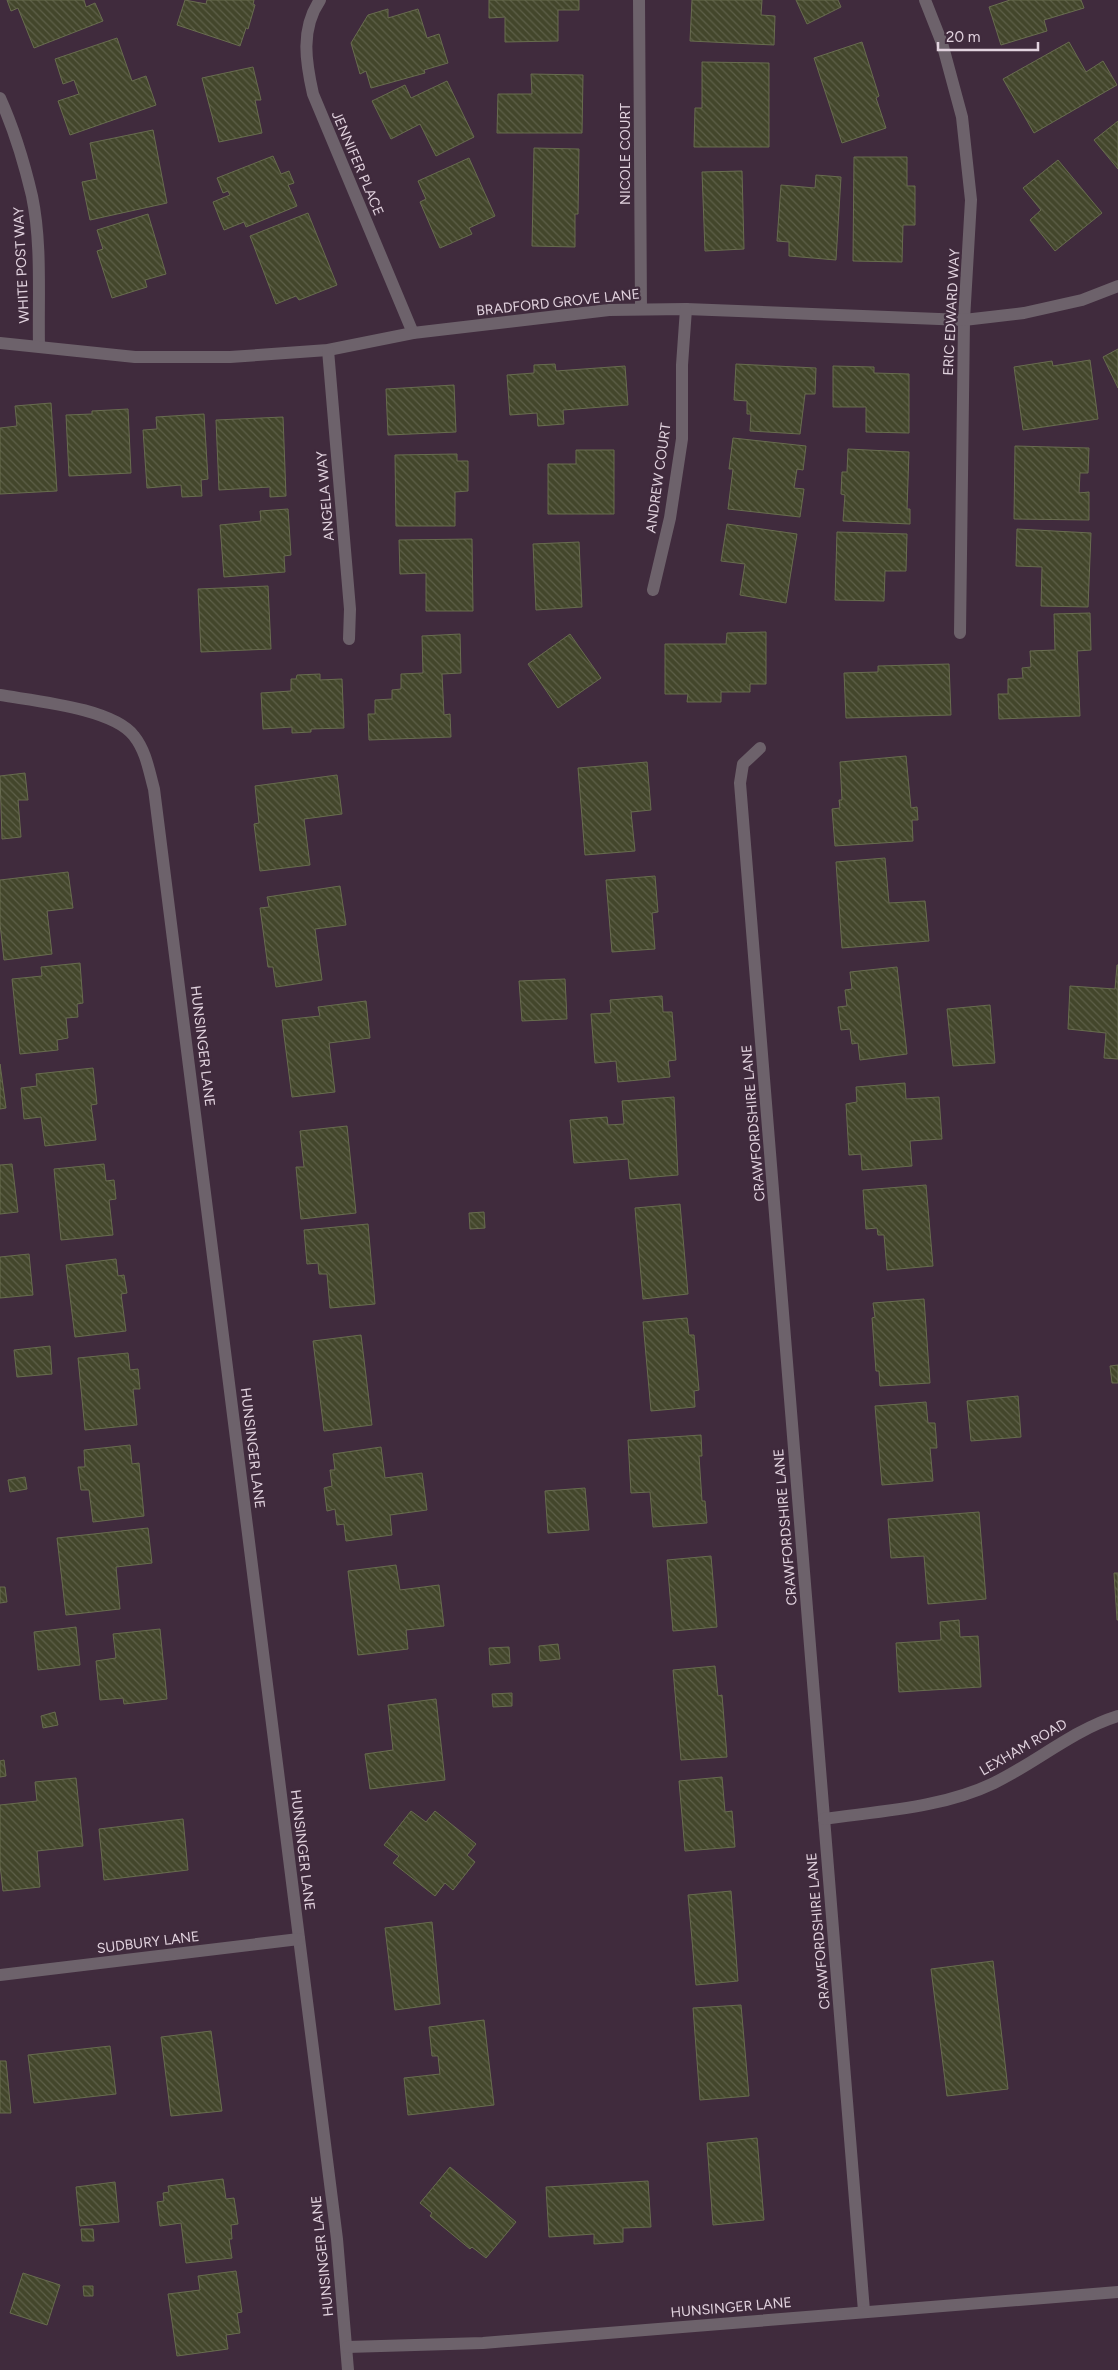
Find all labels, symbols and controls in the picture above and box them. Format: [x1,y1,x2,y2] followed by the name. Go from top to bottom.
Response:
[938,20,1038,52] scale bar
[946,28,980,46] text: 20 m
[617,103,634,205] street label: NICOLE COURT
[328,108,387,218] street label: JENNIFER PLACE
[10,206,33,324] street label: WHITE POST WAY
[940,247,963,376] street label: ERIC EDWARD WAY
[475,285,641,320] street label: BRADFORD GROVE LANE
[642,422,675,534] street label: ANDREW COURT
[313,450,338,542] street label: ANGELA WAY
[187,985,218,1107] street label: HUNSINGER LANE
[738,1044,769,1202] street label: CRAWFORDSHIRE LANE
[237,1387,268,1509] street label: HUNSINGER LANE
[770,1448,801,1606] street label: CRAWFORDSHIRE LANE
[976,1716,1070,1779] street label: LEXHAM ROAD
[287,1789,318,1911] street label: HUNSINGER LANE
[803,1852,834,2010] street label: CRAWFORDSHIRE LANE
[96,1928,200,1957] street label: SUDBURY LANE
[308,2195,337,2317] street label: HUNSINGER LANE
[670,2294,792,2321] street label: HUNSINGER LANE

